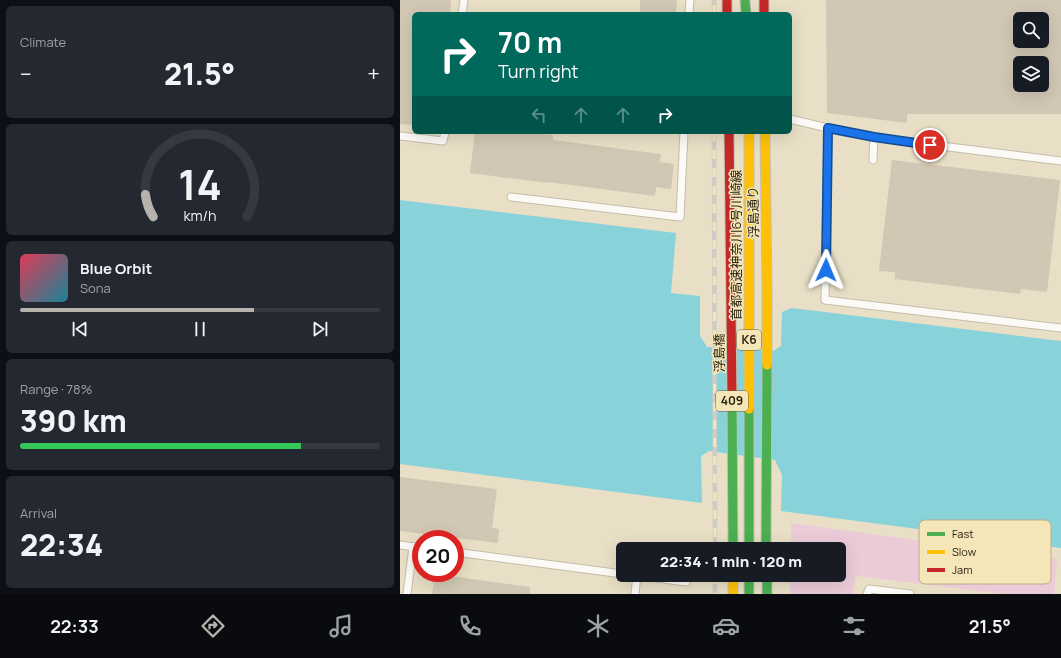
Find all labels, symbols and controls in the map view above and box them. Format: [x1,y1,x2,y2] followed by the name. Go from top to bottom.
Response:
[1013,12,1049,92] map controls
[1013,12,1049,48] button: search
[498,23,562,61] text: 70 m
[432,28,484,80] icon: right
[20,33,66,51] text: Climate
[164,53,235,94] text: 21.5°
[1013,56,1049,92] button: layers
[20,59,32,89] text: −
[367,59,380,89] text: +
[498,59,579,83] text: Turn right
[528,104,550,126] icon: left
[570,104,592,126] icon: ahead
[612,104,634,126] icon: ahead
[654,104,676,126] icon: right
[913,128,947,162] pin
[919,134,941,156] icon: arrive
[178,156,222,212] text: 14
[727,169,745,321] street label: 首都高速神奈川6号川崎線
[744,186,762,238] street label: 浮島通り
[183,206,217,225] text: km/h
[805,249,847,291] position arrow
[80,258,152,279] text: Blue Orbit
[80,279,111,297] text: Sona
[69,318,91,340] icon: previous
[189,318,211,340] icon: pause
[309,318,331,340] icon: next
[737,330,761,350] road number: K6
[710,333,728,373] street label: 浮島橋
[20,380,92,398] text: Range · 78%
[716,391,748,411] road number: 409
[20,400,127,441] text: 390 km
[20,504,57,522] text: Arrival
[919,520,1051,584] legend
[20,524,103,565] text: 22:34
[952,526,974,541] text: Fast
[412,530,464,582] speed limit sign: 20
[952,544,977,559] text: Slow
[660,551,802,572] text: 22:34 · 1 min · 120 m
[952,562,973,577] text: Jam
[199,612,227,640] icon: directions
[327,612,355,640] icon: music
[456,612,484,640] icon: phone
[584,612,612,640] icon: climate
[712,612,740,640] icon: car
[840,612,868,640] icon: filters
[50,614,99,638] text: 22:33
[969,614,1011,638] text: 21.5°

